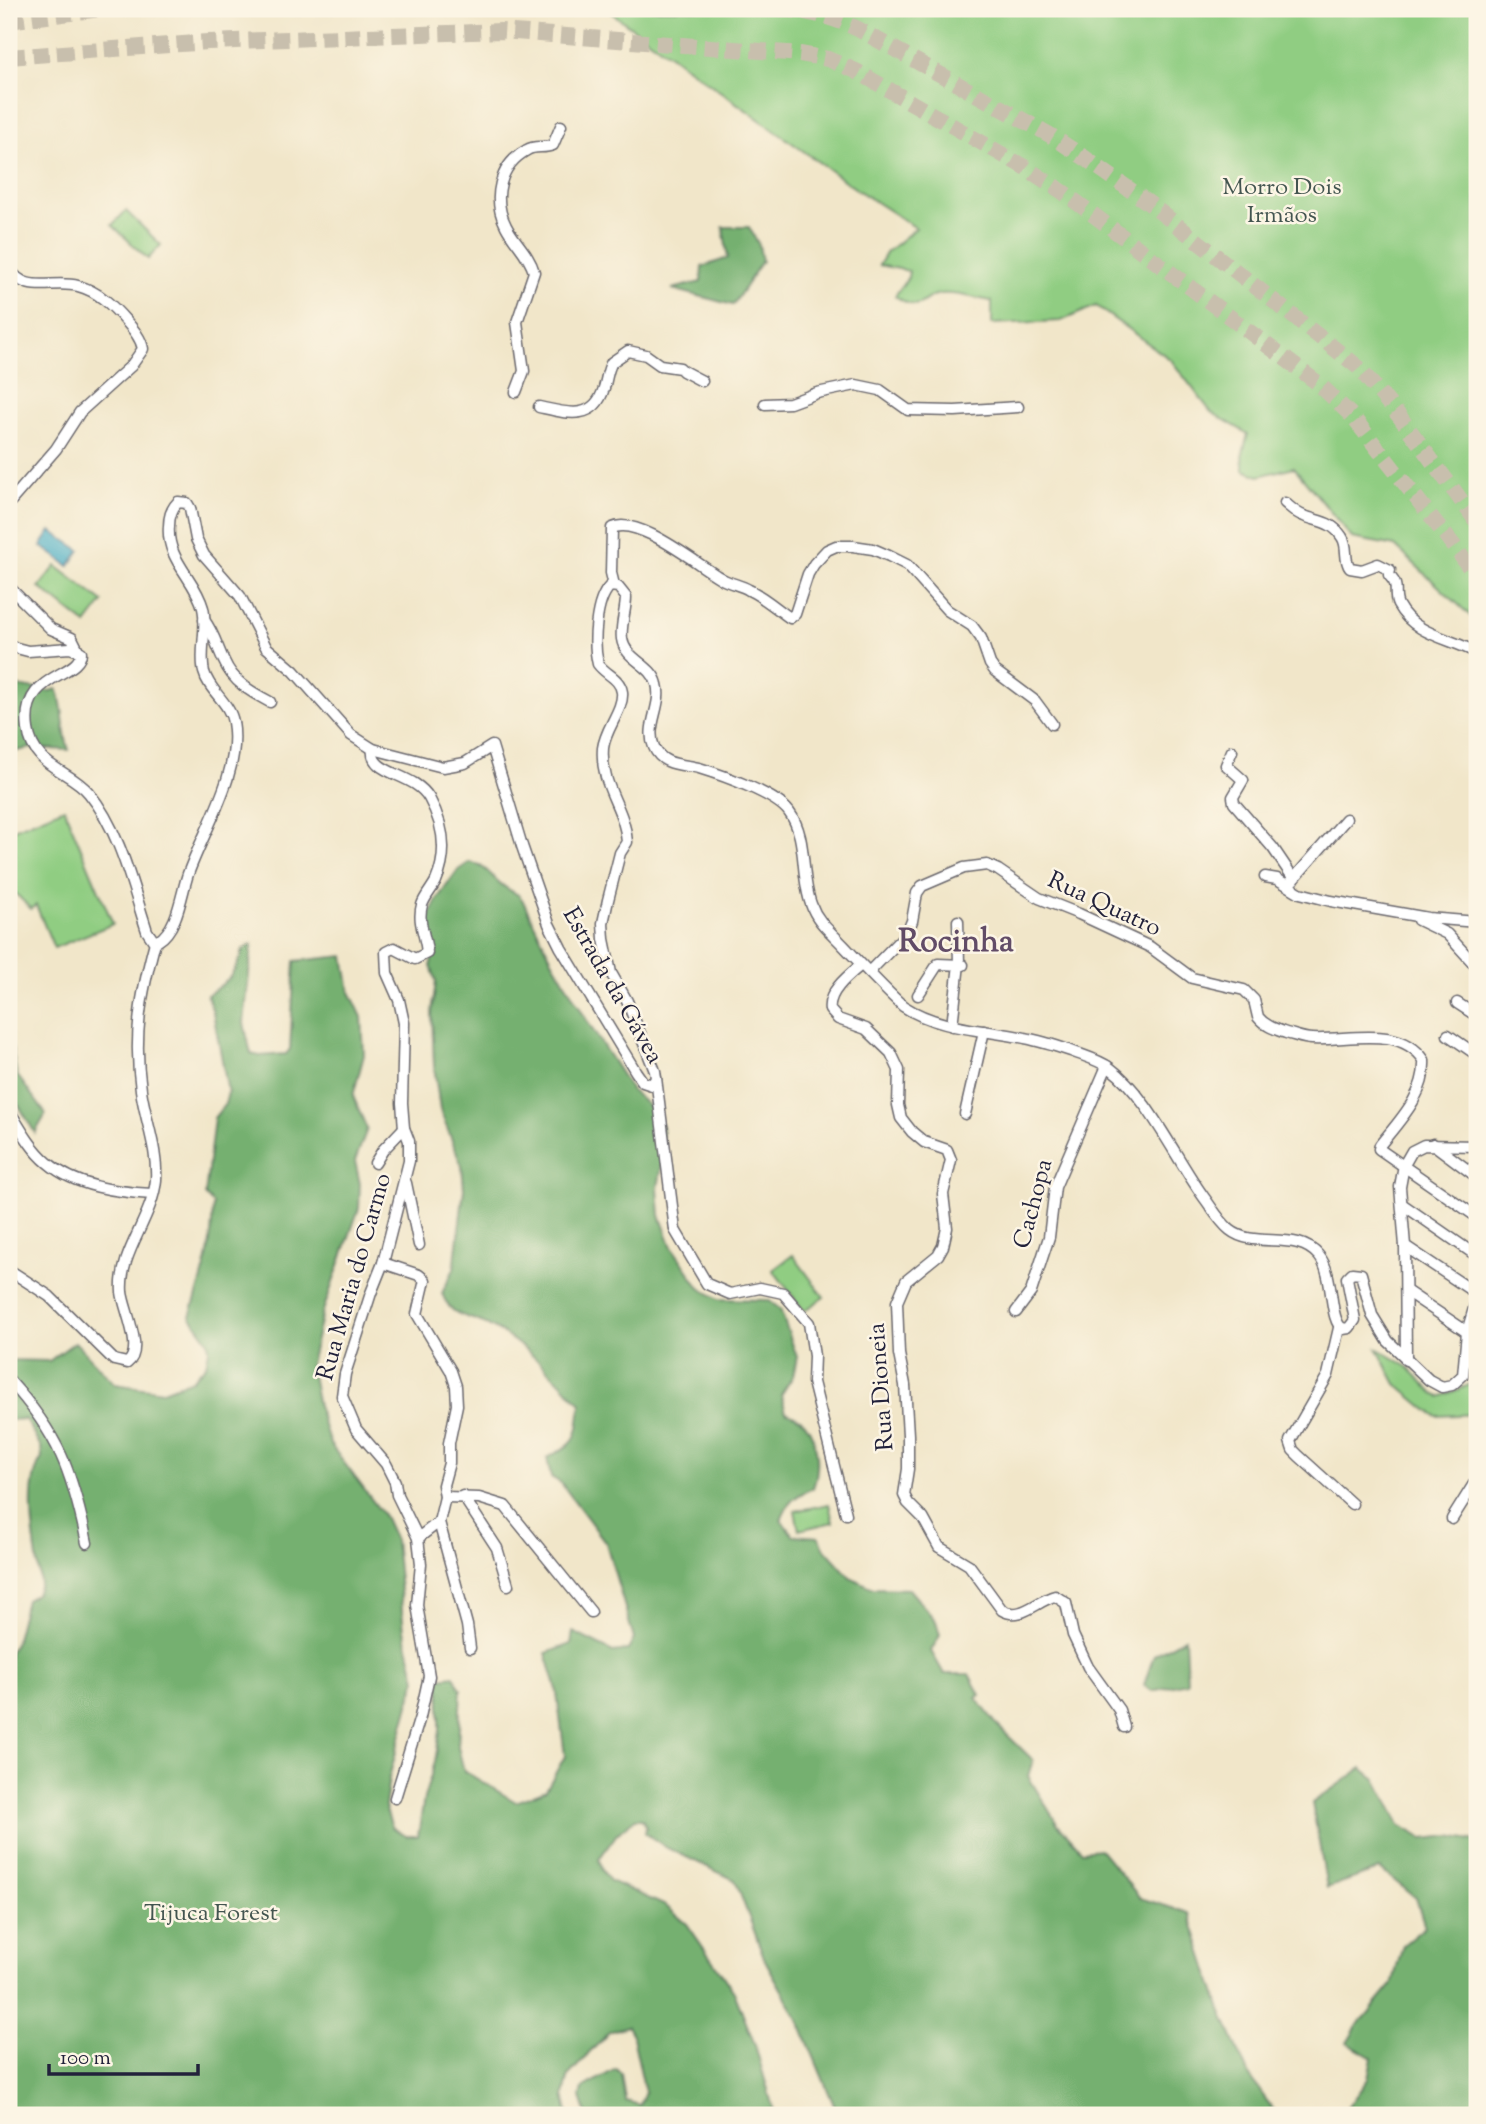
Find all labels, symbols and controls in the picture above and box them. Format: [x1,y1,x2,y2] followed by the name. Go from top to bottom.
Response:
[1222,171,1342,233] park label: Morro Dois Irmãos
[1042,864,1166,946] street label: Rua Quatro
[553,901,671,1071] street label: Estrada da Gávea
[898,920,1014,966] district label: Rocinha
[1006,1155,1062,1253] street label: Cachopa
[309,1169,401,1385] street label: Rua Maria do Carmo
[861,1322,903,1452] street label: Rua Dioneia
[144,1897,278,1931] park label: Tijuca Forest
[49,2033,198,2077] scale bar
[60,2044,111,2074] text: 100 m

